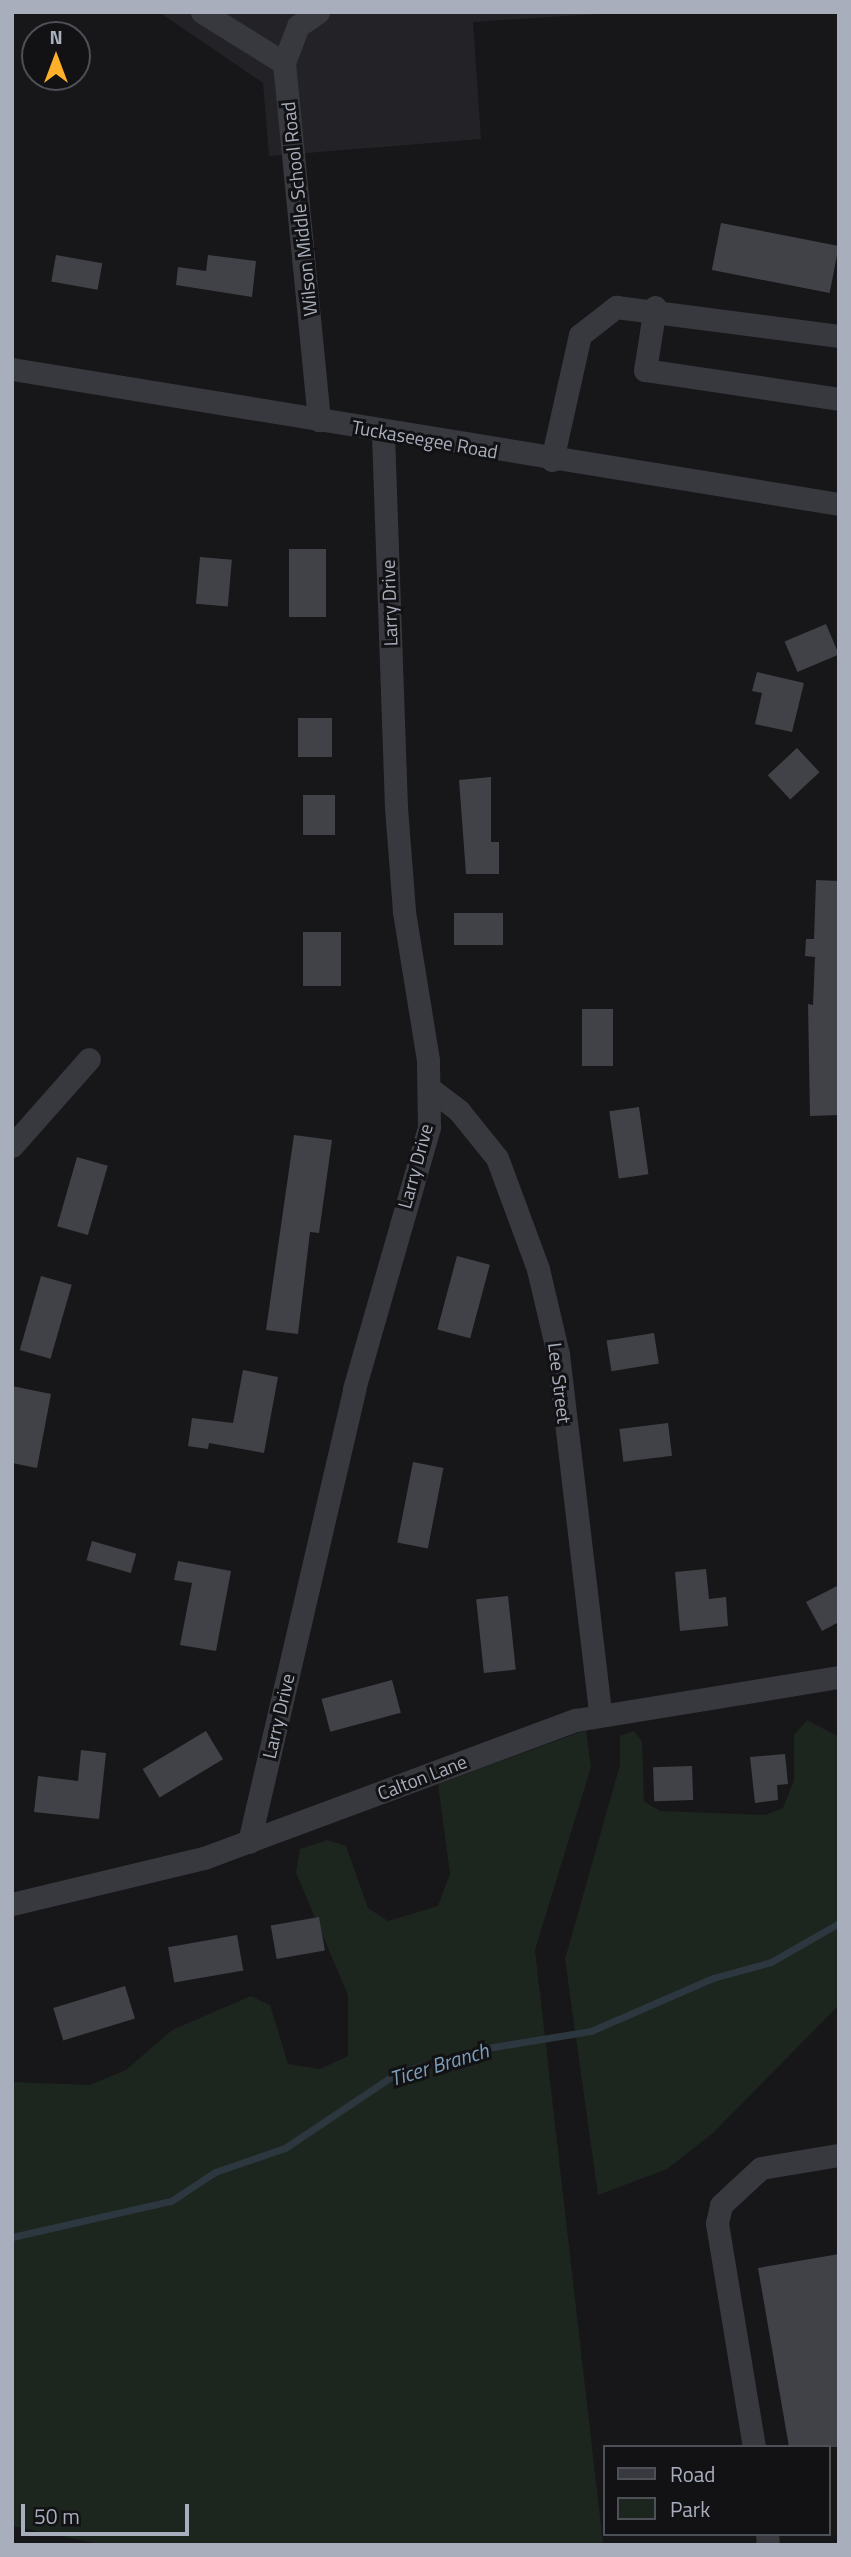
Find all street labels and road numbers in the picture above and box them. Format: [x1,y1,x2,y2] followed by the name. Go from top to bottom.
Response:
[276,101,322,317] street label: Wilson Middle School Road
[350,415,500,463] street label: Tuckaseegee Road
[376,559,402,647] street label: Larry Drive
[393,1121,437,1211] street label: Larry Drive
[544,1341,576,1425] street label: Lee Street
[257,1671,299,1761] street label: Larry Drive
[374,1750,470,1804] street label: Calton Lane

